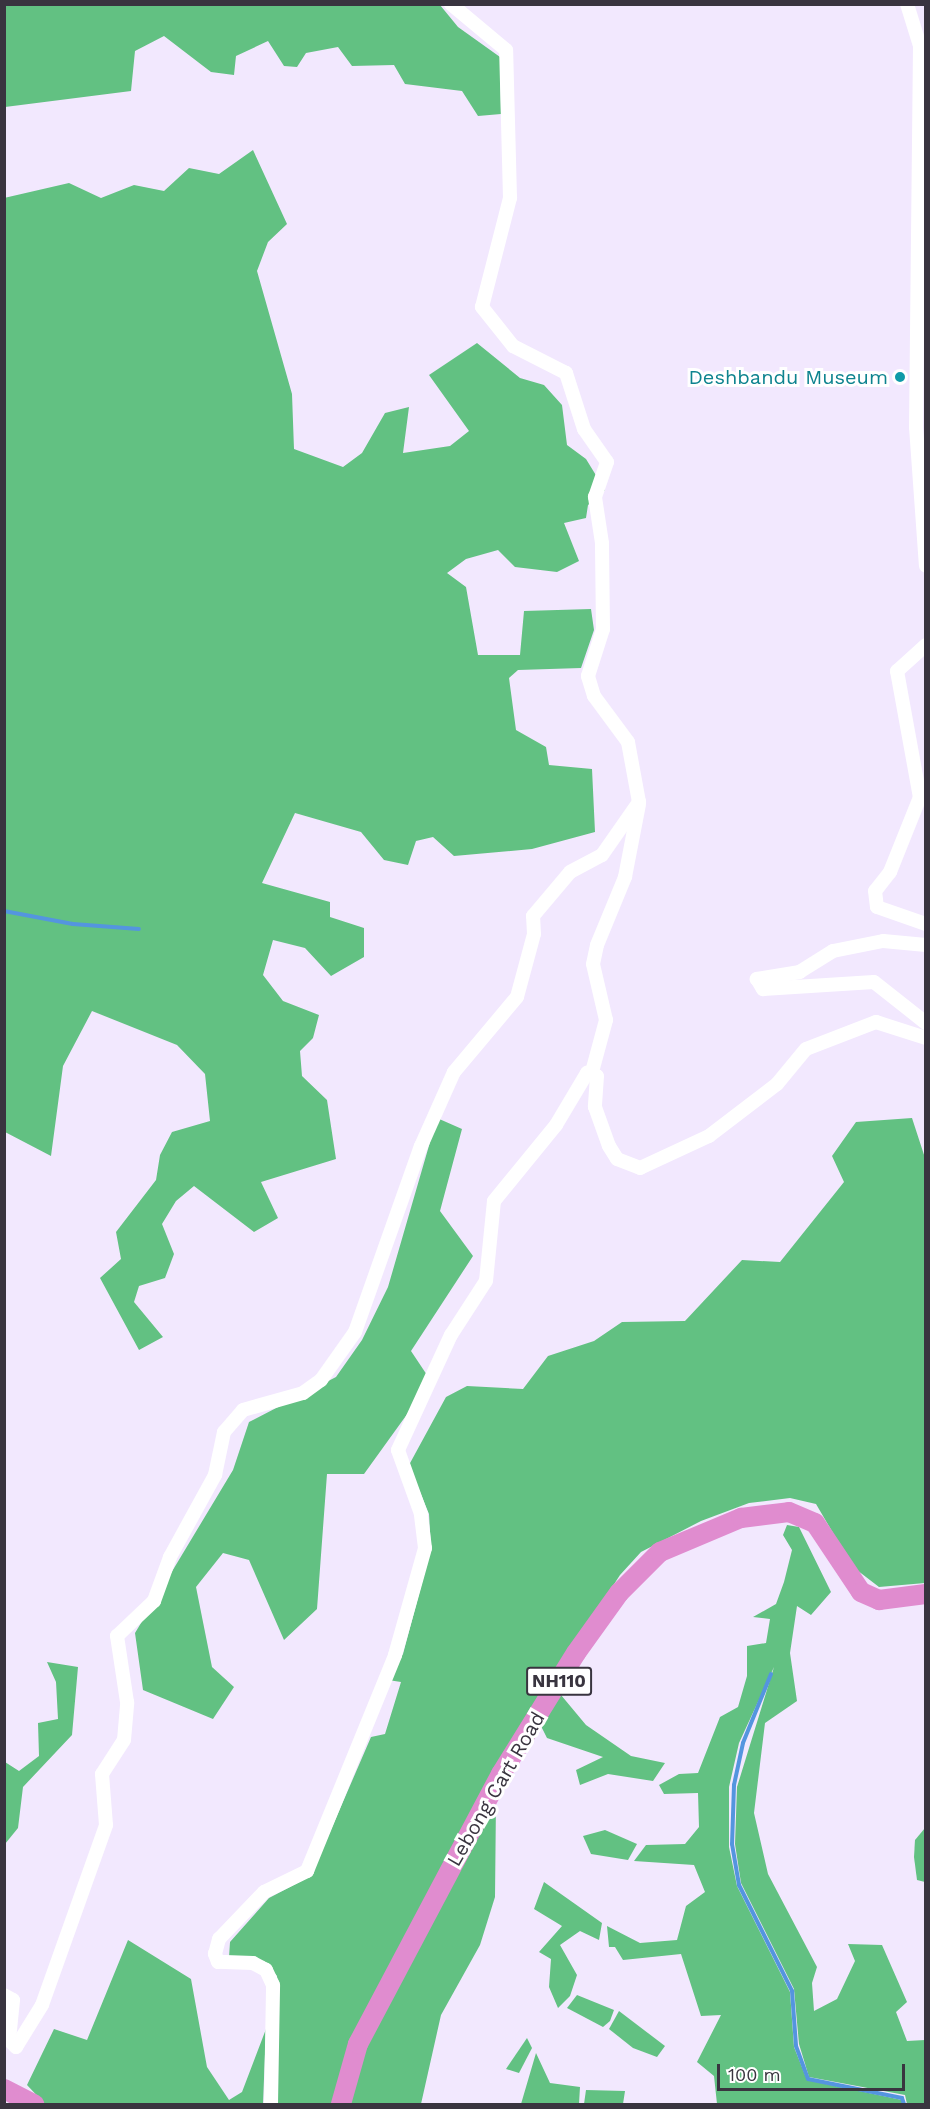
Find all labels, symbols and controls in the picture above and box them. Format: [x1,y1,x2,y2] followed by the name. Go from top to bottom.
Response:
[688,365,888,389] place label: Deshbandu Museum
[893,370,907,384] marker: Deshbandu Museum
[526,1666,592,1696] road number: NH110
[442,1708,550,1870] street label: Lebong Cart Road
[720,2052,908,2090] scale bar
[728,2064,781,2085] text: 100 m

